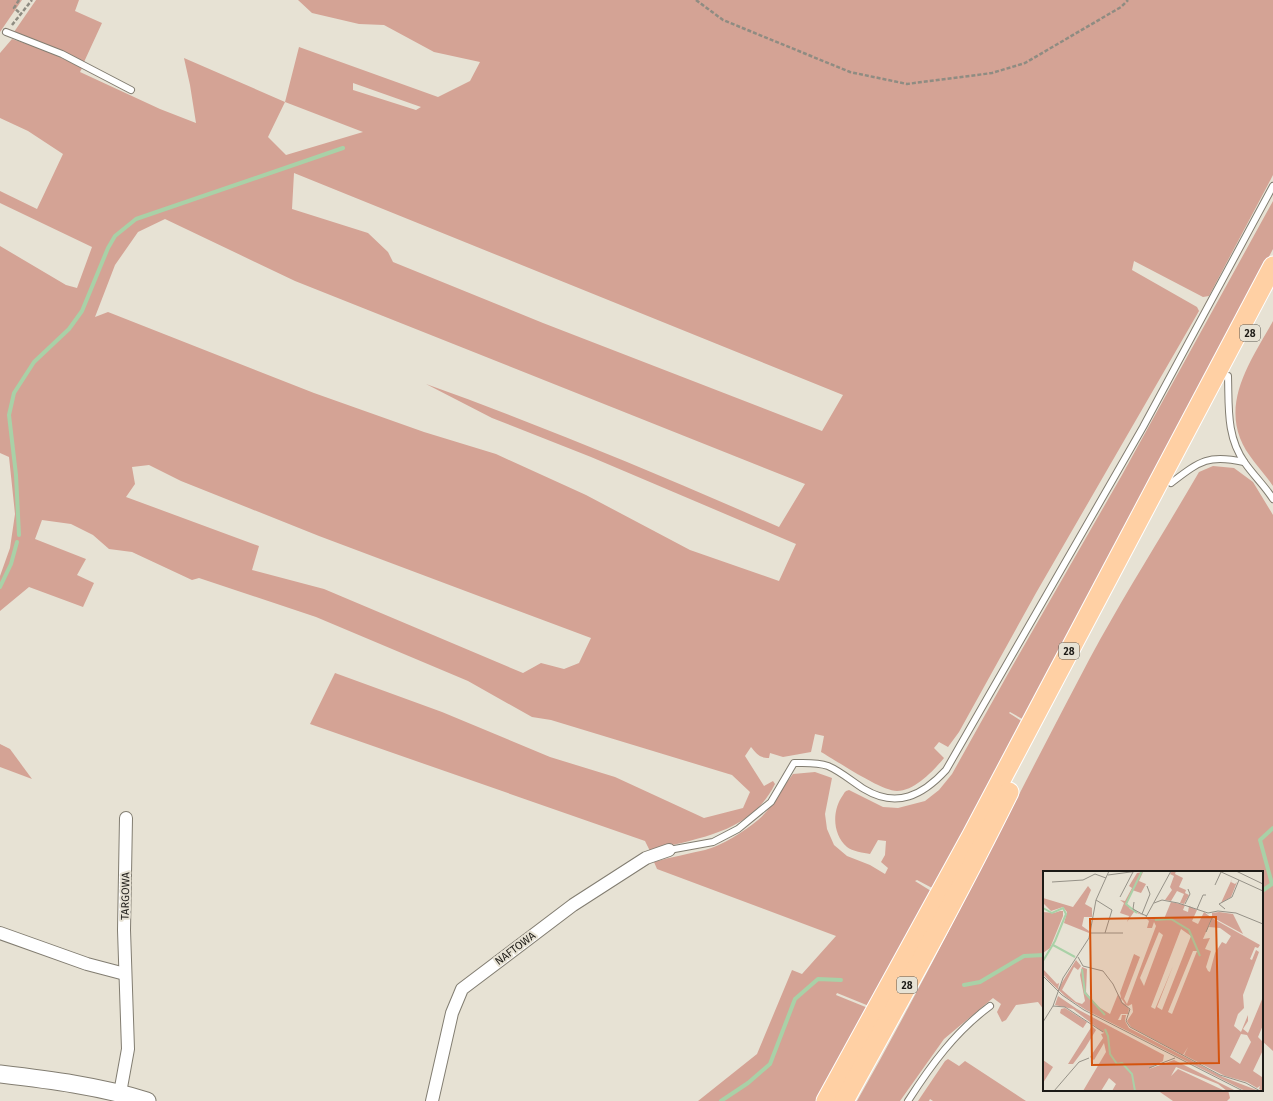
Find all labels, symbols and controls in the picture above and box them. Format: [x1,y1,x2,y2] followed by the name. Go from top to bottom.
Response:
[1240,325,1260,341] road number: 28
[1059,643,1079,659] road number: 28
[119,871,132,920] street label: TARGOWA
[1043,871,1263,1091] inset map
[492,928,539,968] street label: NAFTOWA
[897,977,917,993] road number: 28

